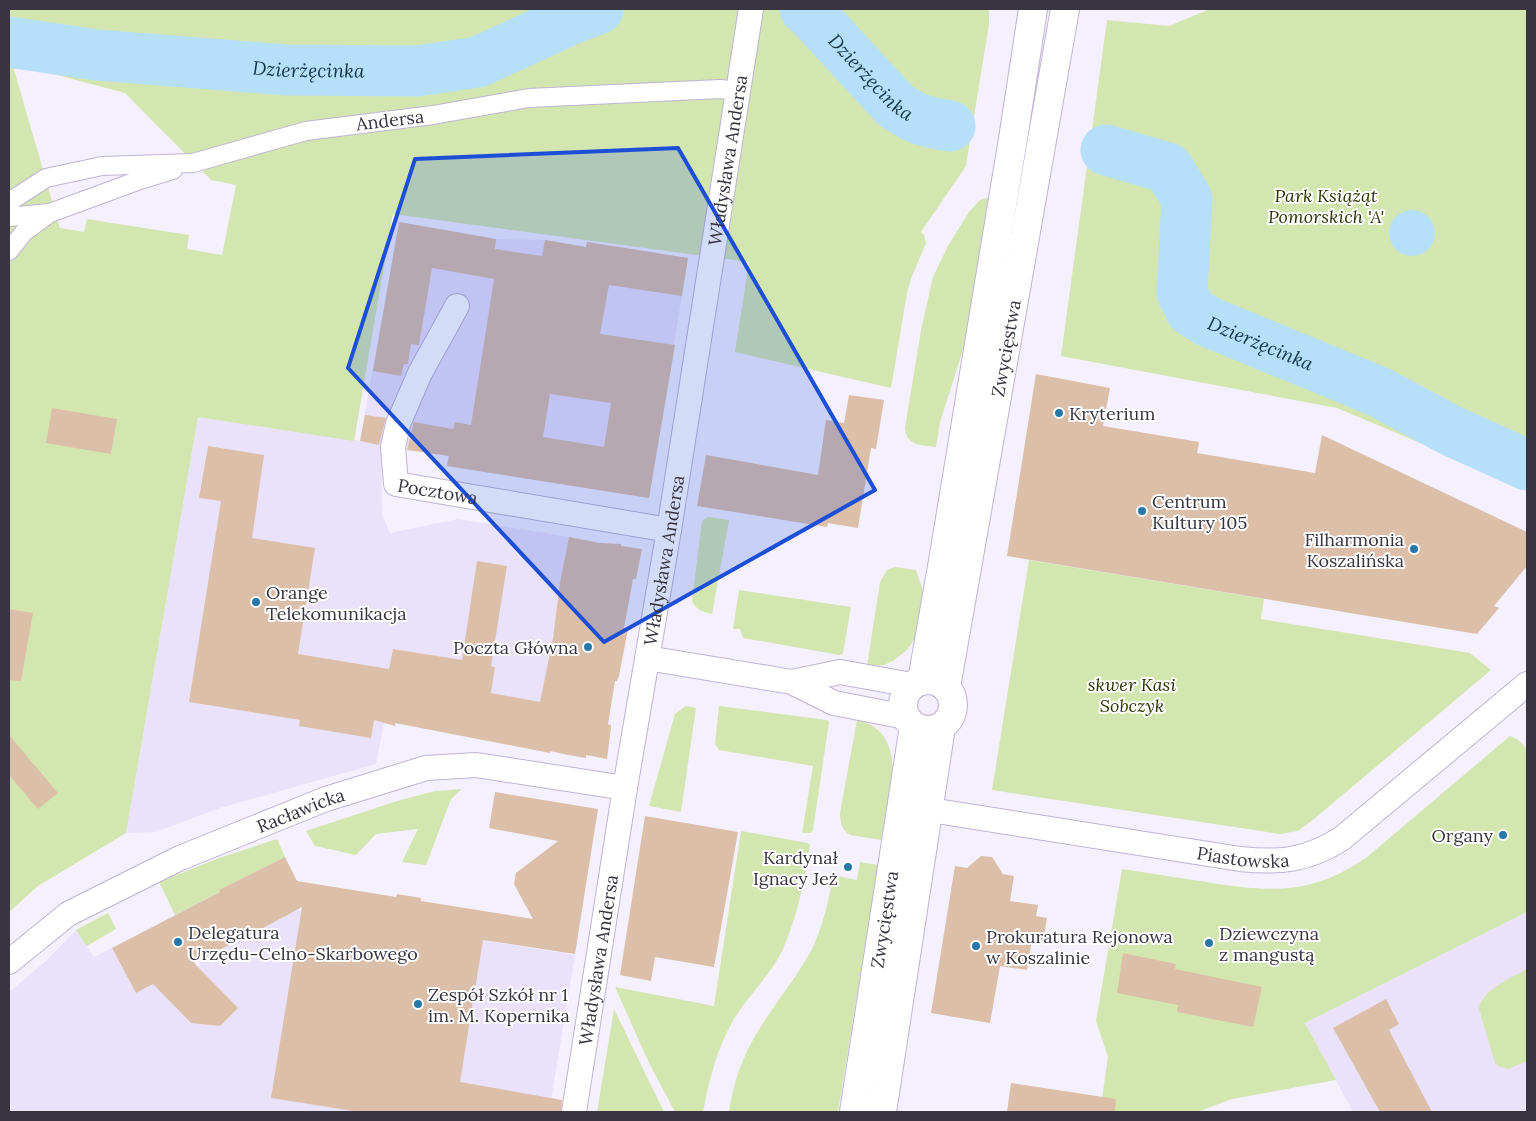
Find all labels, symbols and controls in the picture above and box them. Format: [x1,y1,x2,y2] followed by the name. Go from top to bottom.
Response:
[823,29,918,126] water label: Dzierżęcinka
[252,55,365,83] water label: Dzierżęcinka
[702,73,752,247] street label: Władysława Andersa
[354,104,425,136] street label: Andersa
[1268,184,1384,228] park label: Park Książąt Pomorskich 'A'
[986,298,1025,399] street label: Zwycięstwa
[1204,311,1317,376] water label: Dzierżęcinka
[1069,402,1155,425] place label: Kryterium
[1053,407,1065,419] marker: Kryterium
[396,473,479,509] street label: Pocztowa
[638,473,689,647] street label: Władysława Andersa
[1152,490,1247,534] place label: Centrum Kultury 105
[1136,505,1148,517] marker: Centrum Kultury 105
[1305,528,1404,572] place label: Filharmonia Koszalińska
[1408,543,1420,555] marker: Filharmonia Koszalińska
[266,581,406,625] place label: Orange Telekomunikacja
[250,596,262,608] marker: Orange Telekomunikacja
[453,636,578,659] place label: Poczta Główna
[582,641,594,653] marker: Poczta Główna
[1088,673,1176,717] park label: skwer Kasi Sobczyk
[253,783,347,837] street label: Racławicka
[1431,824,1493,847] place label: Organy
[1497,829,1509,841] marker: Organy
[1195,841,1290,872] street label: Piastowska
[753,846,839,890] place label: Kardynał Ignacy Jeż
[842,861,854,873] marker: Kardynał Ignacy Jeż
[865,869,903,970] street label: Zwycięstwa
[573,873,623,1047] street label: Władysława Andersa
[188,921,418,965] place label: Delegatura Urzędu-Celno-Skarbowego
[1219,922,1319,966] place label: Dziewczyna z mangustą
[986,925,1173,969] place label: Prokuratura Rejonowa w Koszalinie
[172,936,184,948] marker: Delegatura Urzędu-Celno-Skarbowego
[1203,937,1215,949] marker: Dziewczyna z mangustą
[970,940,982,952] marker: Prokuratura Rejonowa w Koszalinie
[428,983,570,1027] place label: Zespół Szkół nr 1 im. M. Kopernika
[412,998,424,1010] marker: Zespół Szkół nr 1 im. M. Kopernika

